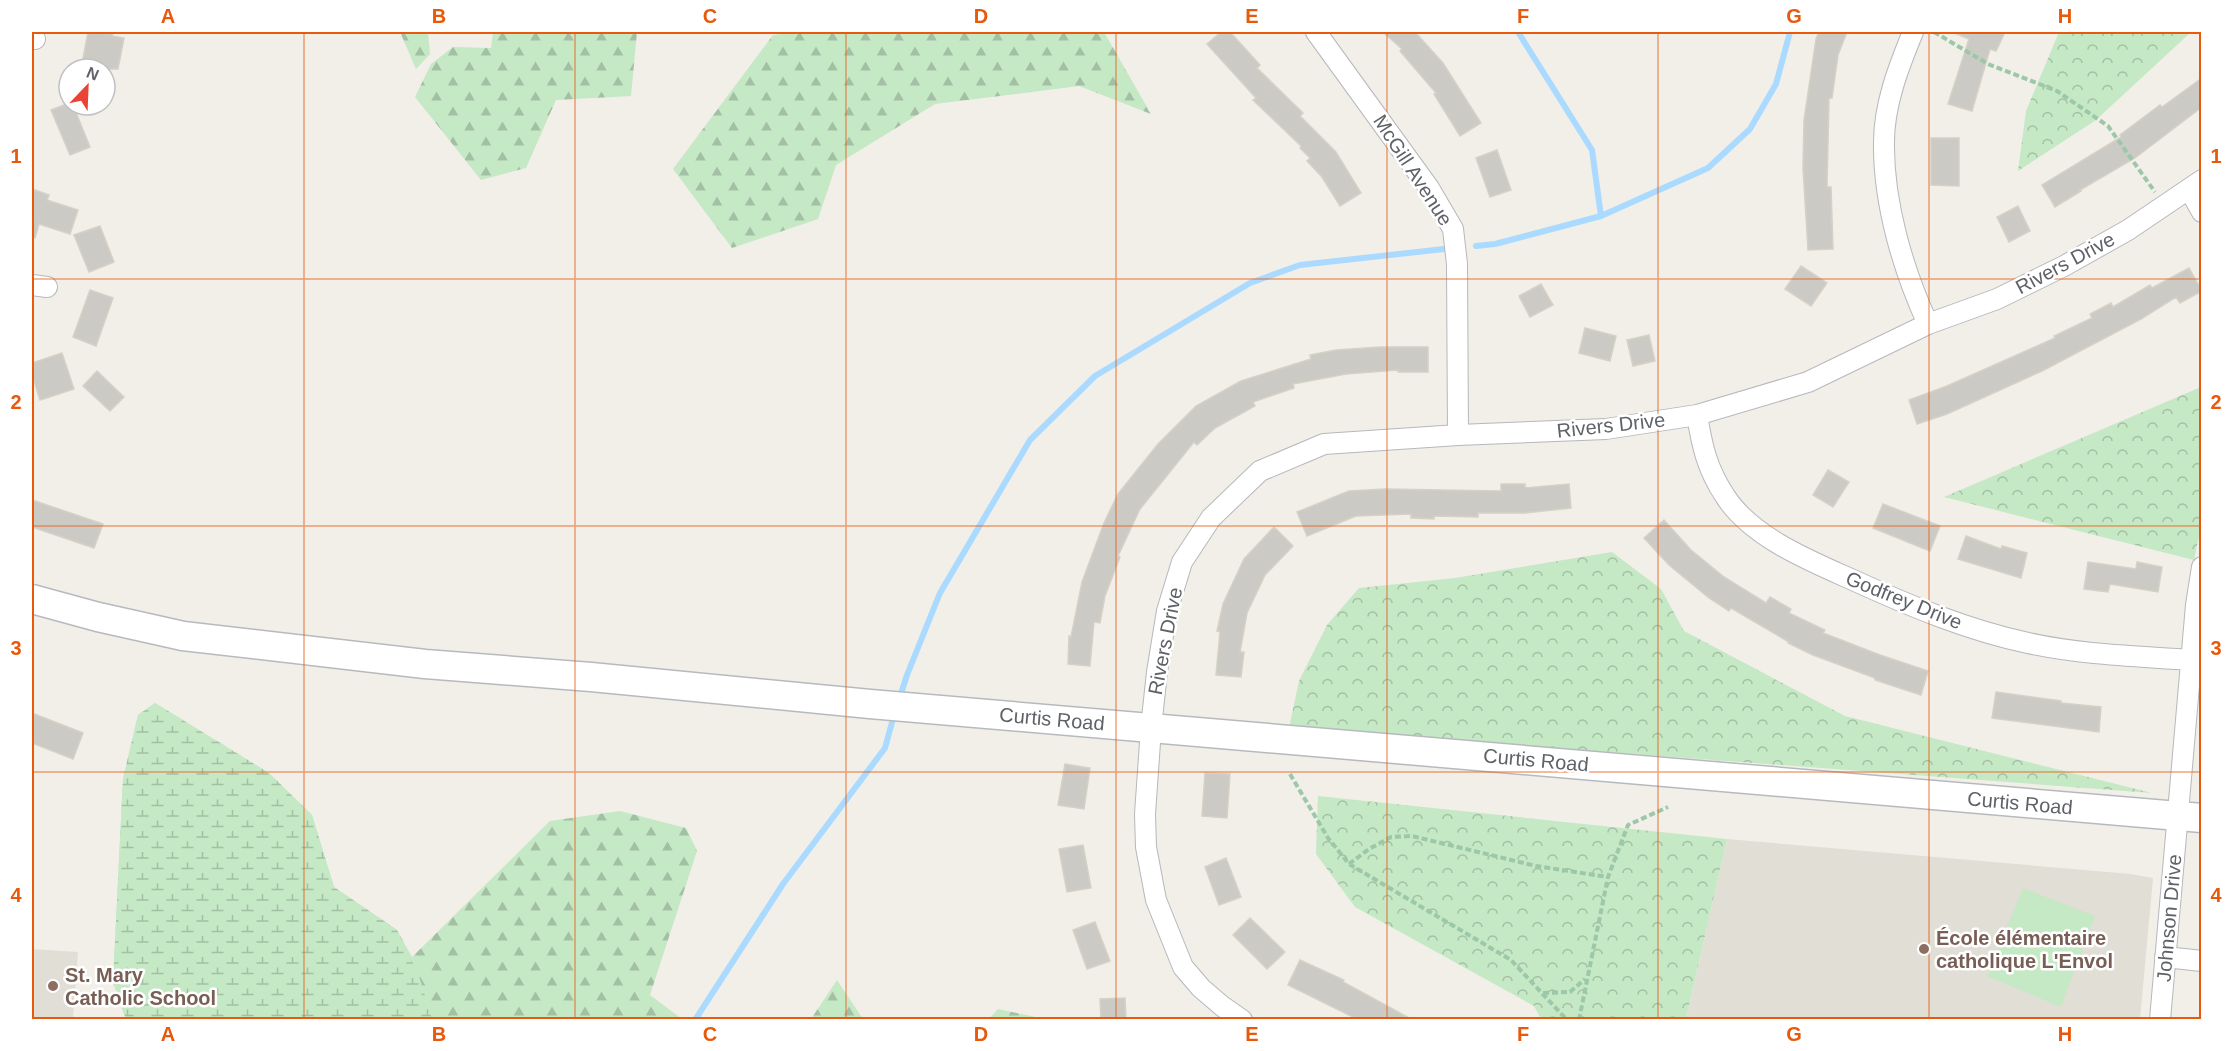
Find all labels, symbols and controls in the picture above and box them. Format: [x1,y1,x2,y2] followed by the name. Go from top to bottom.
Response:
[161,5,175,27] text: A
[432,5,446,27] text: B
[703,5,717,27] text: C
[974,5,988,27] text: D
[1245,5,1259,27] text: E
[1517,5,1529,27] text: F
[1786,5,1802,27] text: G
[2058,5,2072,27] text: H
[57,57,117,117] north arrow
[84,64,101,84] text: N
[1369,111,1457,229] street label: McGill Avenue
[10,145,22,167] text: 1
[2210,145,2222,167] text: 1
[2012,228,2118,298] street label: Rivers Drive
[10,391,22,413] text: 2
[2210,391,2222,413] text: 2
[1556,408,1666,442] street label: Rivers Drive
[1843,567,1965,633] street label: Godfrey Drive
[1144,585,1186,697] street label: Rivers Drive
[10,637,22,659] text: 3
[2210,637,2222,659] text: 3
[998,703,1106,735] street label: Curtis Road
[1482,744,1590,776] street label: Curtis Road
[1966,787,2074,819] street label: Curtis Road
[2152,853,2186,983] street label: Johnson Drive
[10,884,22,906] text: 4
[2210,884,2222,906] text: 4
[1936,927,2113,972] place label: École élémentaire catholique L'Envol
[1917,942,1931,956] marker: École élémentaire catholique L'Envol
[65,964,216,1009] place label: St. Mary Catholic School
[46,979,60,993] marker: St. Mary Catholic School
[161,1023,175,1045] text: A
[432,1023,446,1045] text: B
[703,1023,717,1045] text: C
[974,1023,988,1045] text: D
[1245,1023,1259,1045] text: E
[1517,1023,1529,1045] text: F
[1786,1023,1802,1045] text: G
[2058,1023,2072,1045] text: H

